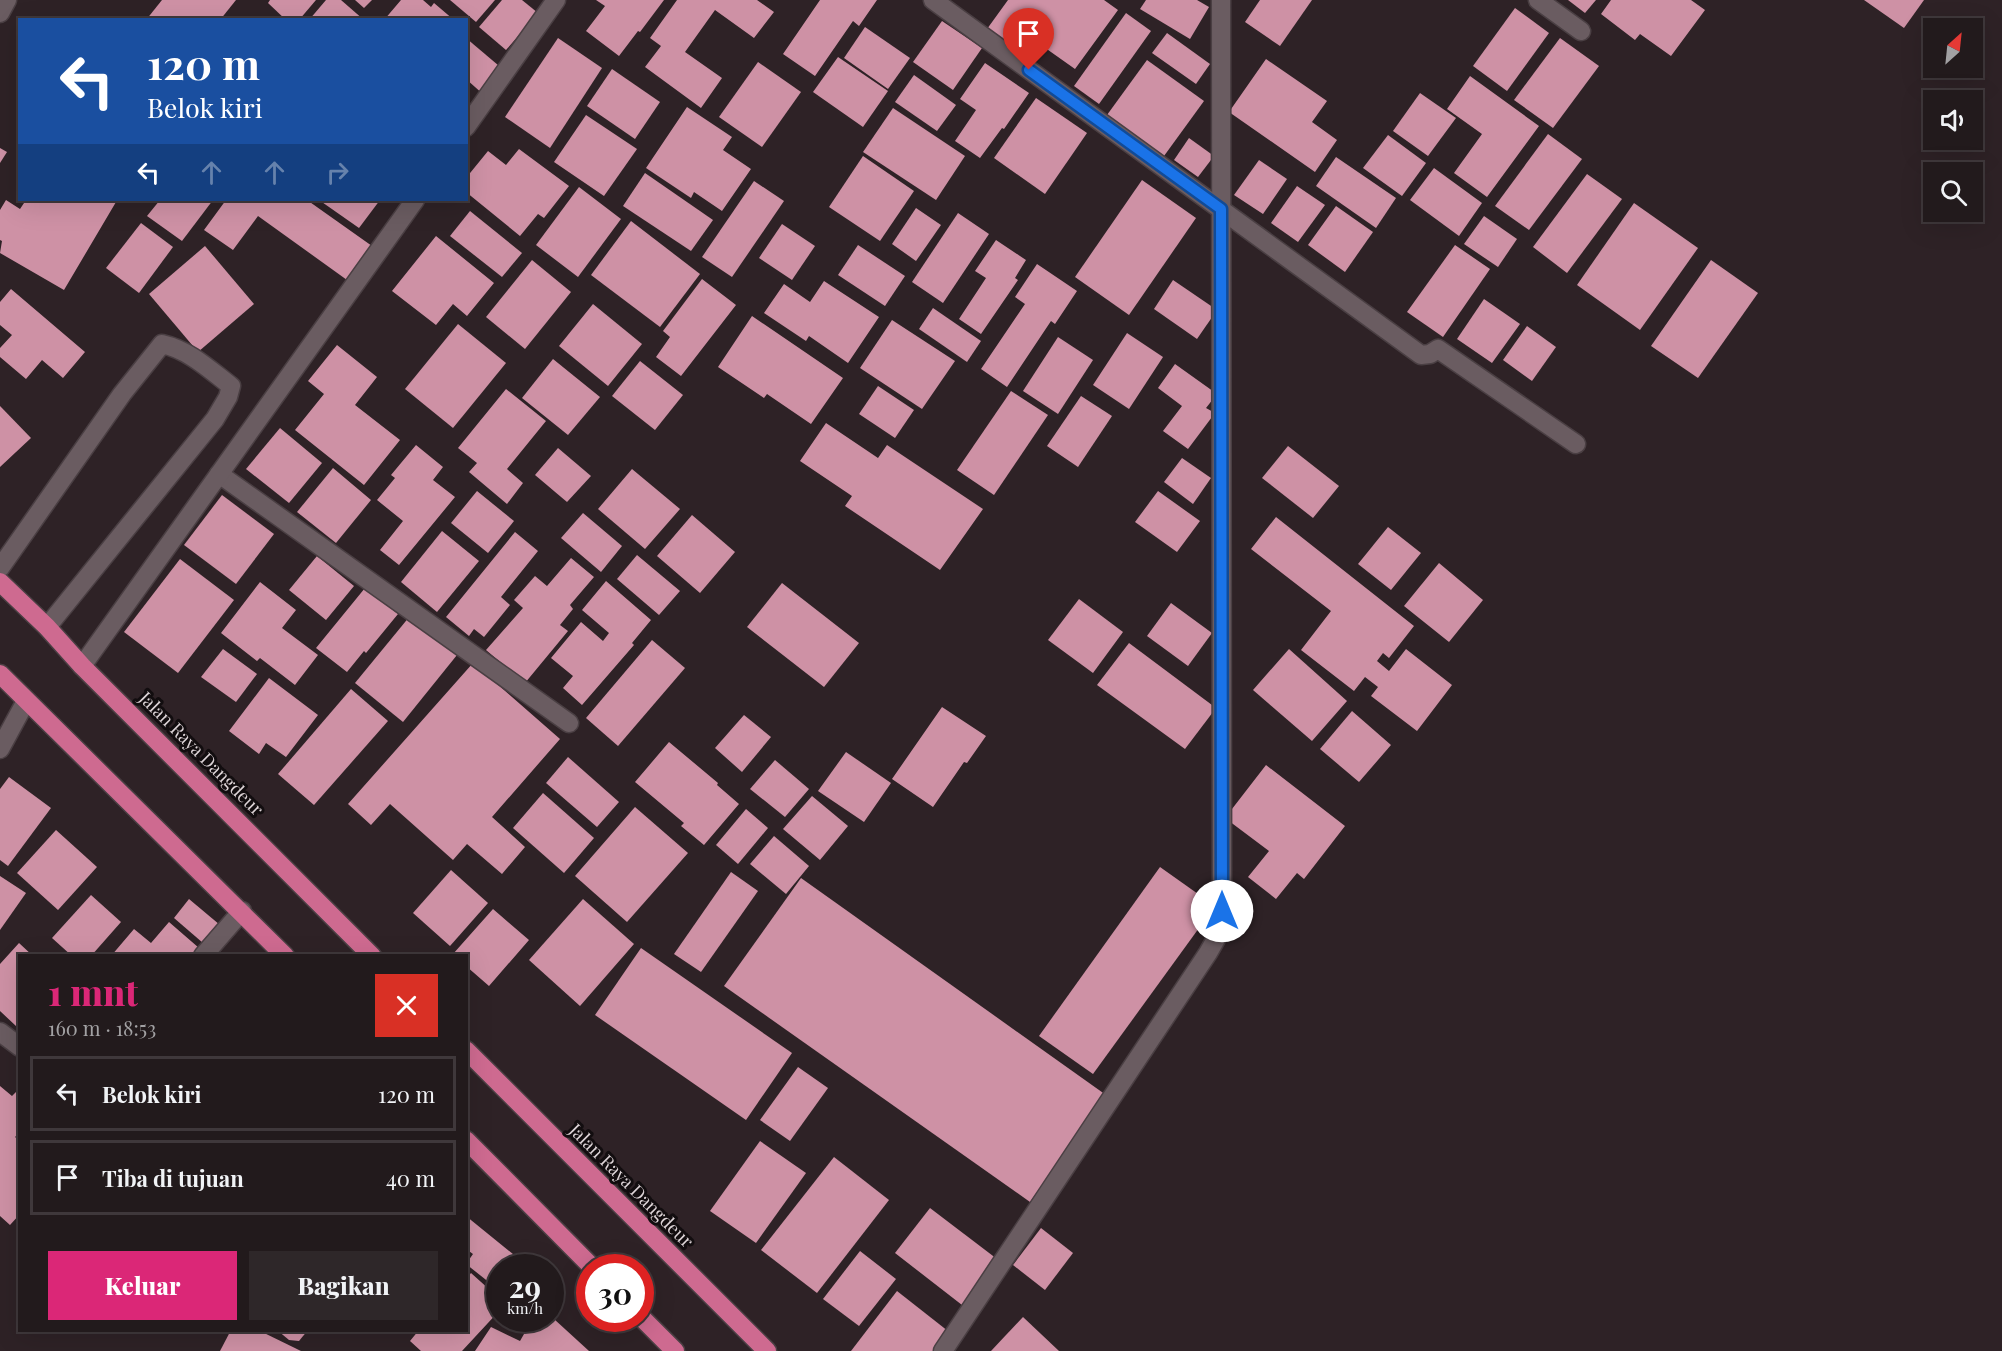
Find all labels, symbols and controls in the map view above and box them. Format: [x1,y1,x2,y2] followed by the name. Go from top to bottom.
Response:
[1003,8,1054,70] pin
[1012,17,1045,50] icon: arrive
[1923,18,1983,78] north arrow
[1923,18,1983,222] map controls
[147,35,260,91] text: 120 m
[48,42,126,120] icon: left
[147,89,263,125] text: Belok kiri
[1923,90,1983,150] button: sound
[132,156,165,189] icon: left
[195,156,228,189] icon: ahead
[258,156,291,189] icon: ahead
[321,156,354,189] icon: right
[1923,162,1983,222] button: search
[134,685,269,821] street label: Jalan Raya Dangdeur
[1190,879,1254,943] position arrow
[48,967,138,1015] text: 1 mnt
[375,974,438,1037] button: close
[48,1014,156,1041] text: 160 m · 18:53
[51,1077,84,1110] icon: left
[102,1079,201,1109] text: Belok kiri
[378,1079,435,1109] text: 120 m
[564,1117,699,1253] street label: Jalan Raya Dangdeur
[51,1161,84,1194] icon: arrive
[102,1163,244,1193] text: Tiba di tujuan
[386,1163,435,1193] text: 40 m
[48,1251,237,1320] button: Keluar
[249,1251,438,1320] button: Bagikan
[576,1254,654,1332] speed limit sign: 30
[509,1266,541,1306] text: 29
[507,1298,543,1318] text: km/h

